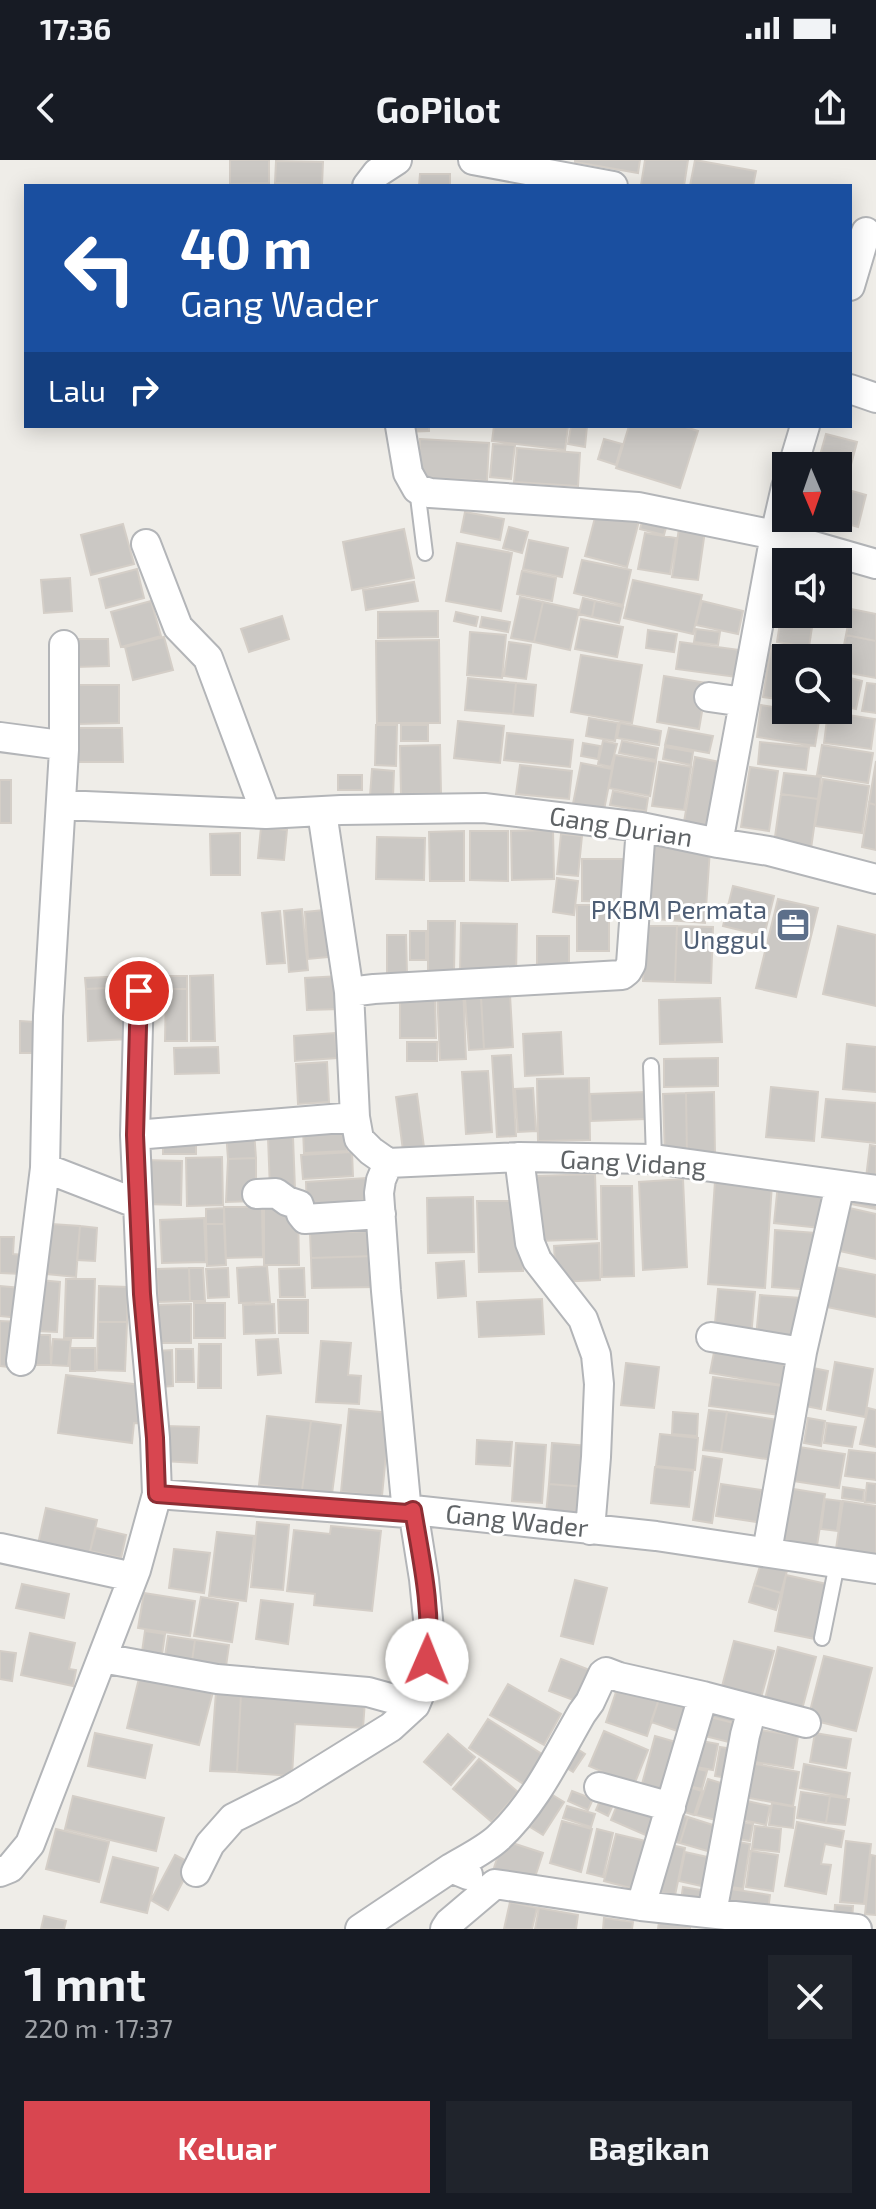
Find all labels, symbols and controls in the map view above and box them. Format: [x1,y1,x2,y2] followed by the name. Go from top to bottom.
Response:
[40,10,111,46] text: 17:36
[24,86,68,130] icon: back
[808,86,852,130] icon: share
[376,87,500,130] text: GoPilot
[180,213,312,280] text: 40 m
[48,216,152,320] icon: left
[180,281,379,324] text: Gang Wader
[122,368,166,412] icon: right
[48,372,106,408] text: Lalu
[772,452,852,532] north arrow
[772,452,852,724] map controls
[772,548,852,628] button: sound
[772,644,852,724] button: search
[548,799,695,852] street label: Gang Durian
[591,893,767,954] place label: PKBM Permata Unggul
[774,906,812,944] office icon: PKBM Permata Unggul
[105,957,173,1025] pin
[117,969,161,1013] icon: arrive
[559,1142,707,1181] street label: Gang Vidang
[444,1497,590,1542] street label: Gang Wader
[385,1618,469,1702] position arrow
[24,1953,146,2011] text: 1 mnt
[768,1955,852,2039] button: close
[24,2012,173,2043] text: 220 m · 17:37
[24,2101,430,2193] button: Keluar
[446,2101,852,2193] button: Bagikan

